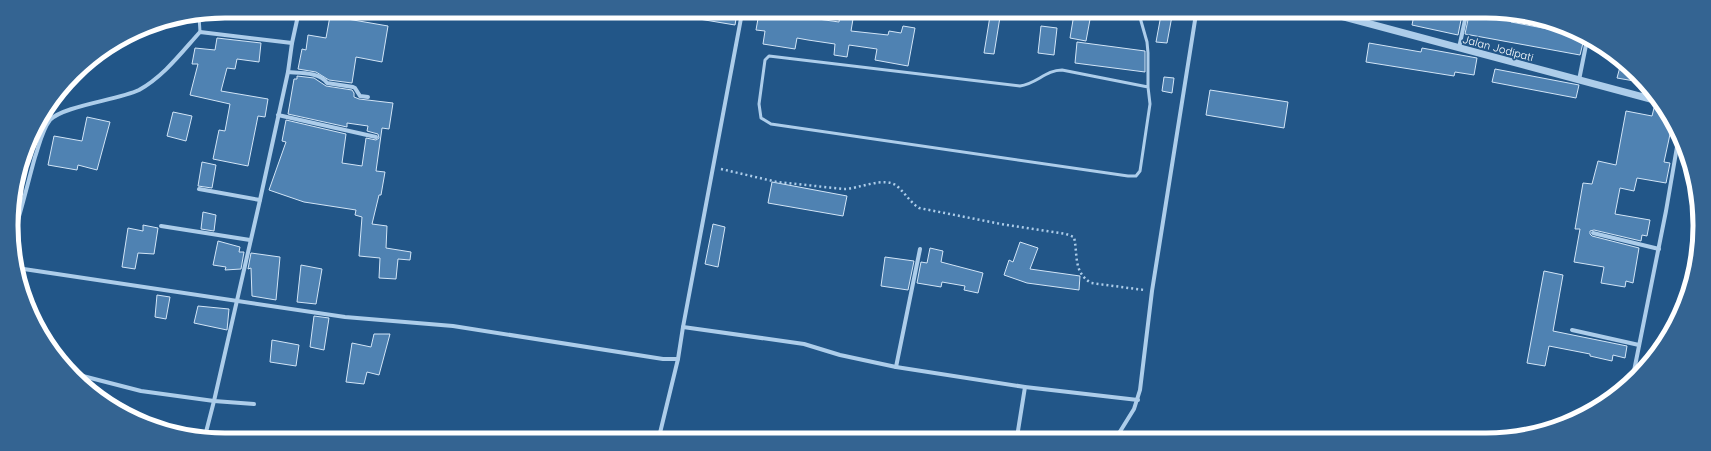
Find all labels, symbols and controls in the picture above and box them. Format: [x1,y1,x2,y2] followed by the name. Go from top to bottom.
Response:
[1461,32,1535,64] street label: Jalan Jodipati

